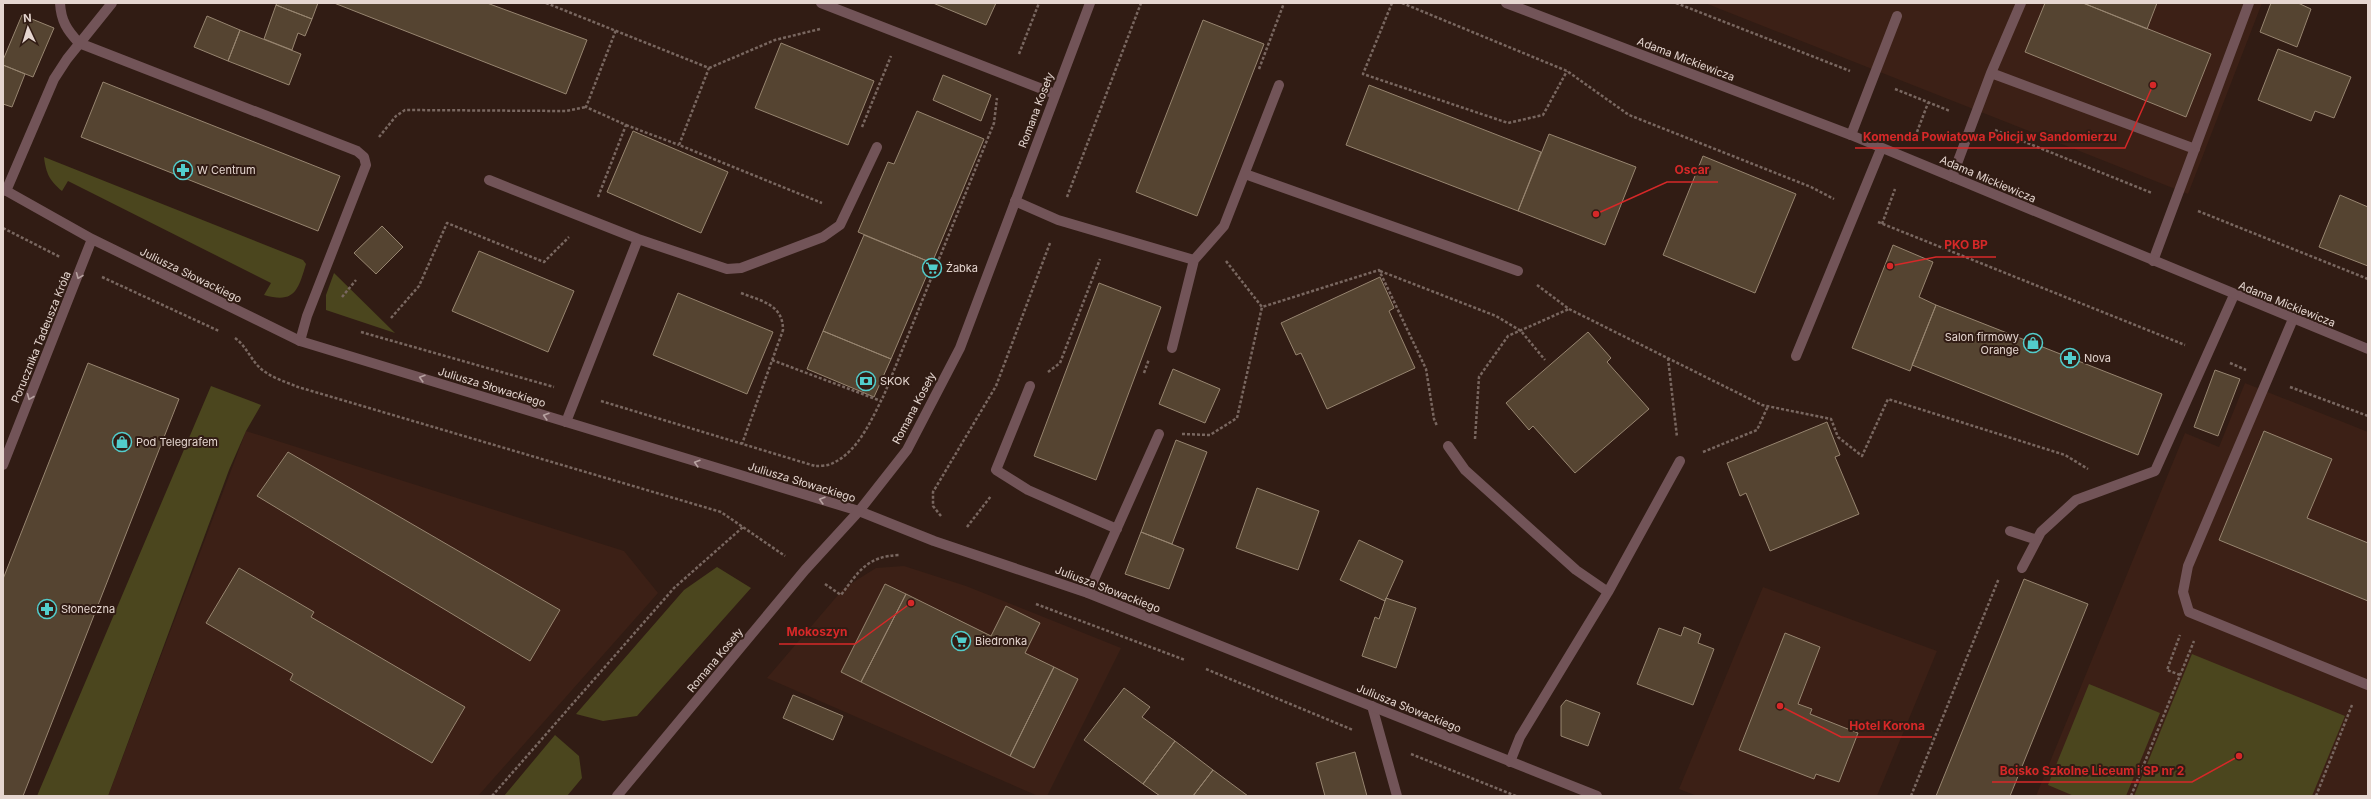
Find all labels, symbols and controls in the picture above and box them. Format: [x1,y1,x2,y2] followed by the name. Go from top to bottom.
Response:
[8,8,48,48] north arrow
[23,11,32,25] text: N
[1635,34,1737,84] street label: Adama Mickiewicza
[1015,70,1057,150] street label: Romana Koseły
[1855,124,2125,148] callout: Komenda Powiatowa Policji w Sandomierzu
[1863,129,2117,144] text: Komenda Powiatowa Policji w Sandomierzu
[1938,152,2038,206] street label: Adama Mickiewicza
[1667,158,1718,182] callout: Oscar
[172,159,194,181] pharmacy icon: W Centrum
[1675,162,1710,177] text: Oscar
[197,163,256,177] place label: W Centrum
[1936,233,1996,257] callout: PKO BP
[1944,237,1988,252] text: PKO BP
[138,244,245,306] street label: Juliusza Słowackiego
[921,257,943,279] supermarket icon: Żabka
[946,261,978,275] place label: Żabka
[8,269,74,405] street label: Porucznika Tadeusza Króla
[75,273,83,280] one-way arrow
[2237,278,2337,330] street label: Adama Mickiewicza
[1945,330,2019,357] place label: Salon firmowy Orange
[2022,332,2044,354] shop icon: Salon firmowy Orange
[2059,347,2081,369] pharmacy icon: Nova
[2084,351,2111,365] place label: Nova
[436,364,548,410] street label: Juliusza Słowackiego
[889,369,939,447] street label: Romana Koseły
[855,370,877,392] bank icon: SKOK
[419,374,426,383] one-way arrow
[880,374,910,388] place label: SKOK
[27,393,35,400] one-way arrow
[543,412,550,421] one-way arrow
[111,431,133,453] shop icon: Pod Telegrafem
[136,435,218,449] place label: Pod Telegrafem
[694,459,701,468] one-way arrow
[746,459,858,505] street label: Juliusza Słowackiego
[818,496,825,505] one-way arrow
[1053,562,1163,616] street label: Juliusza Słowackiego
[36,598,58,620] pharmacy icon: Słoneczna
[61,602,115,616] place label: Słoneczna
[779,620,855,644] callout: Mokoszyn
[787,624,847,639] text: Mokoszyn
[684,625,746,695] street label: Romana Koseły
[950,630,972,652] supermarket icon: Biedronka
[975,634,1027,648] place label: Biedronka
[1355,681,1464,736] street label: Juliusza Słowackiego
[1841,713,1932,737] callout: Hotel Korona
[1849,718,1925,733] text: Hotel Korona
[1992,758,2192,782] callout: Boisko Szkolne Liceum i SP nr 2
[2000,763,2184,778] text: Boisko Szkolne Liceum i SP nr 2

